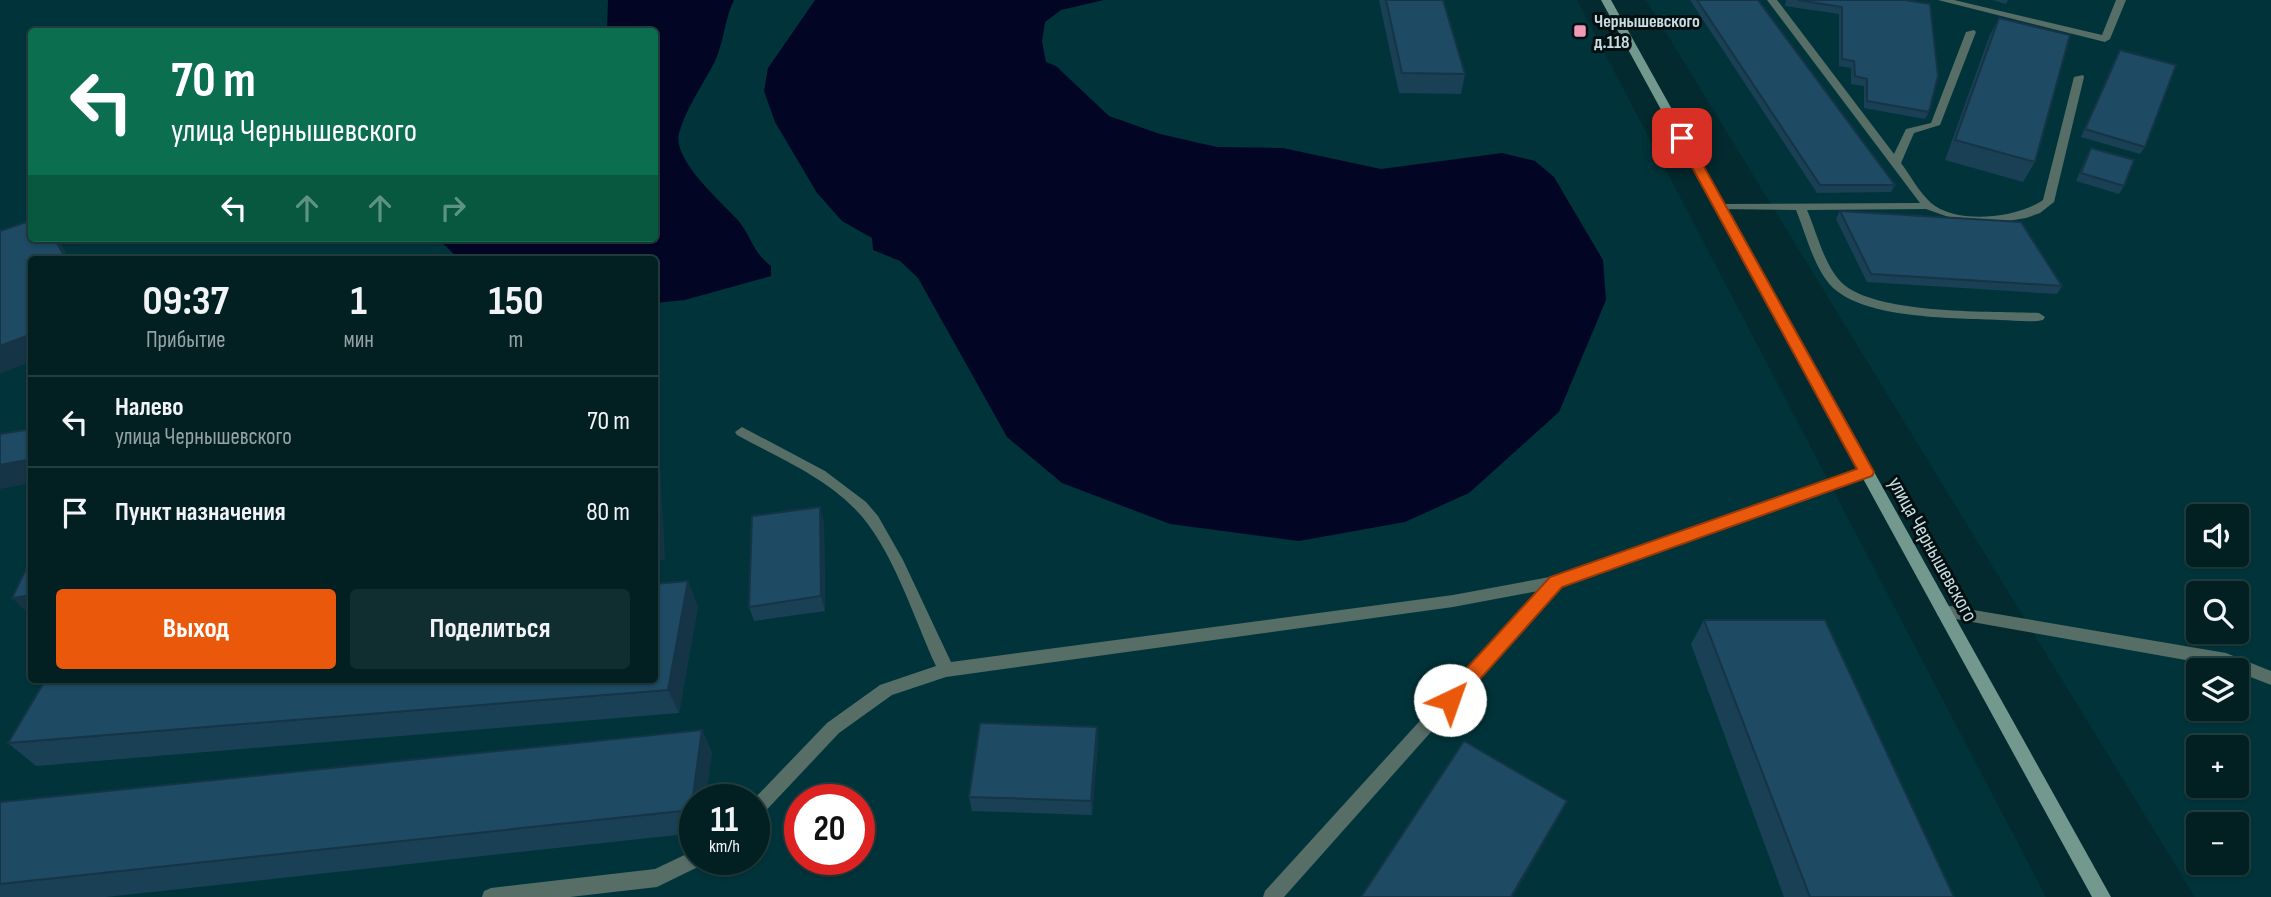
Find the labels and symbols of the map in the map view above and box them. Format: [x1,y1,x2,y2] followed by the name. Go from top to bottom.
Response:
[1594,11,1700,53] place label: Чернышевского д.118
[1572,23,1588,39] marker: Чернышевского д.118
[1652,108,1712,168] pin
[1882,473,1983,626] street label: улица Чернышевского
[1413,663,1487,737] position arrow
[784,784,875,875] speed limit sign: 20

